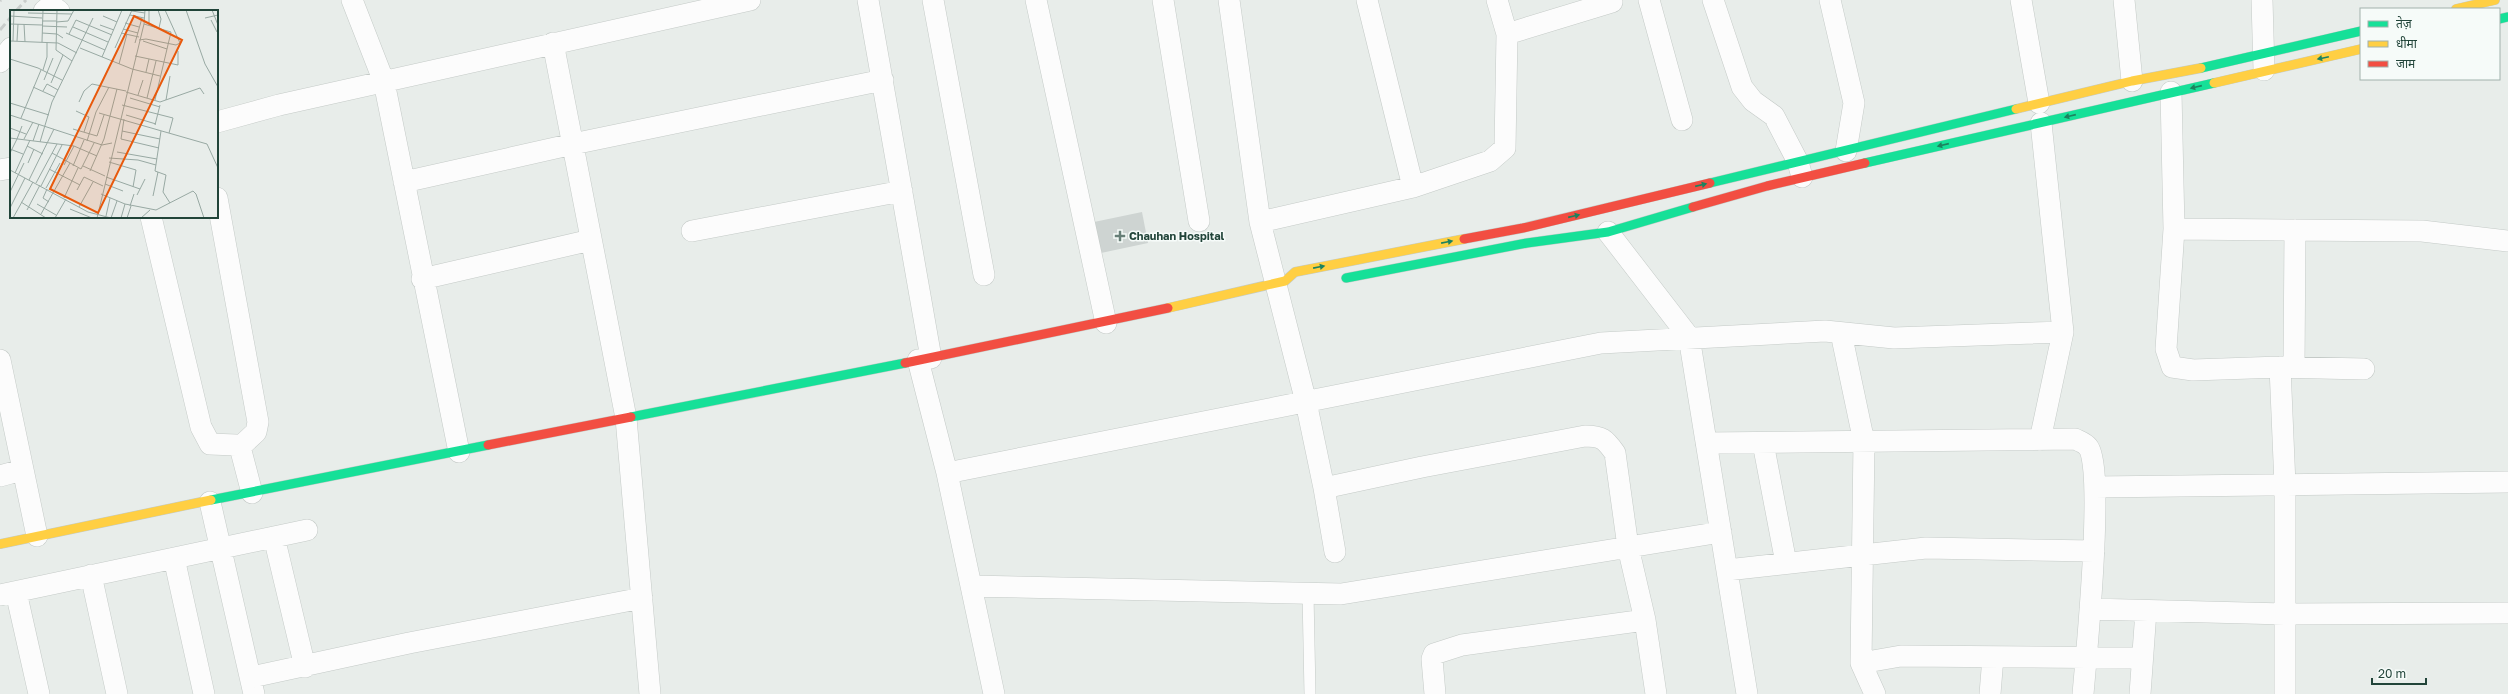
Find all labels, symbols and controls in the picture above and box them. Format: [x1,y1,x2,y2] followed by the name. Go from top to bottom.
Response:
[2360,8,2500,80] legend
[10,10,218,218] inset map
[2396,16,2413,31] text: तेज़
[2396,36,2418,51] text: धीमा
[2317,55,2329,61] one-way arrow
[2396,56,2416,71] text: जाम
[2190,84,2202,90] one-way arrow
[2063,113,2075,119] one-way arrow
[1937,143,1949,149] one-way arrow
[1694,182,1707,188] one-way arrow
[1568,212,1580,218] one-way arrow
[1129,229,1225,242] place label: Chauhan Hospital
[1114,230,1126,242] marker: Chauhan Hospital
[1441,239,1453,245] one-way arrow
[1313,264,1326,270] one-way arrow
[2372,660,2426,686] scale bar
[2378,666,2406,681] text: 20 m

